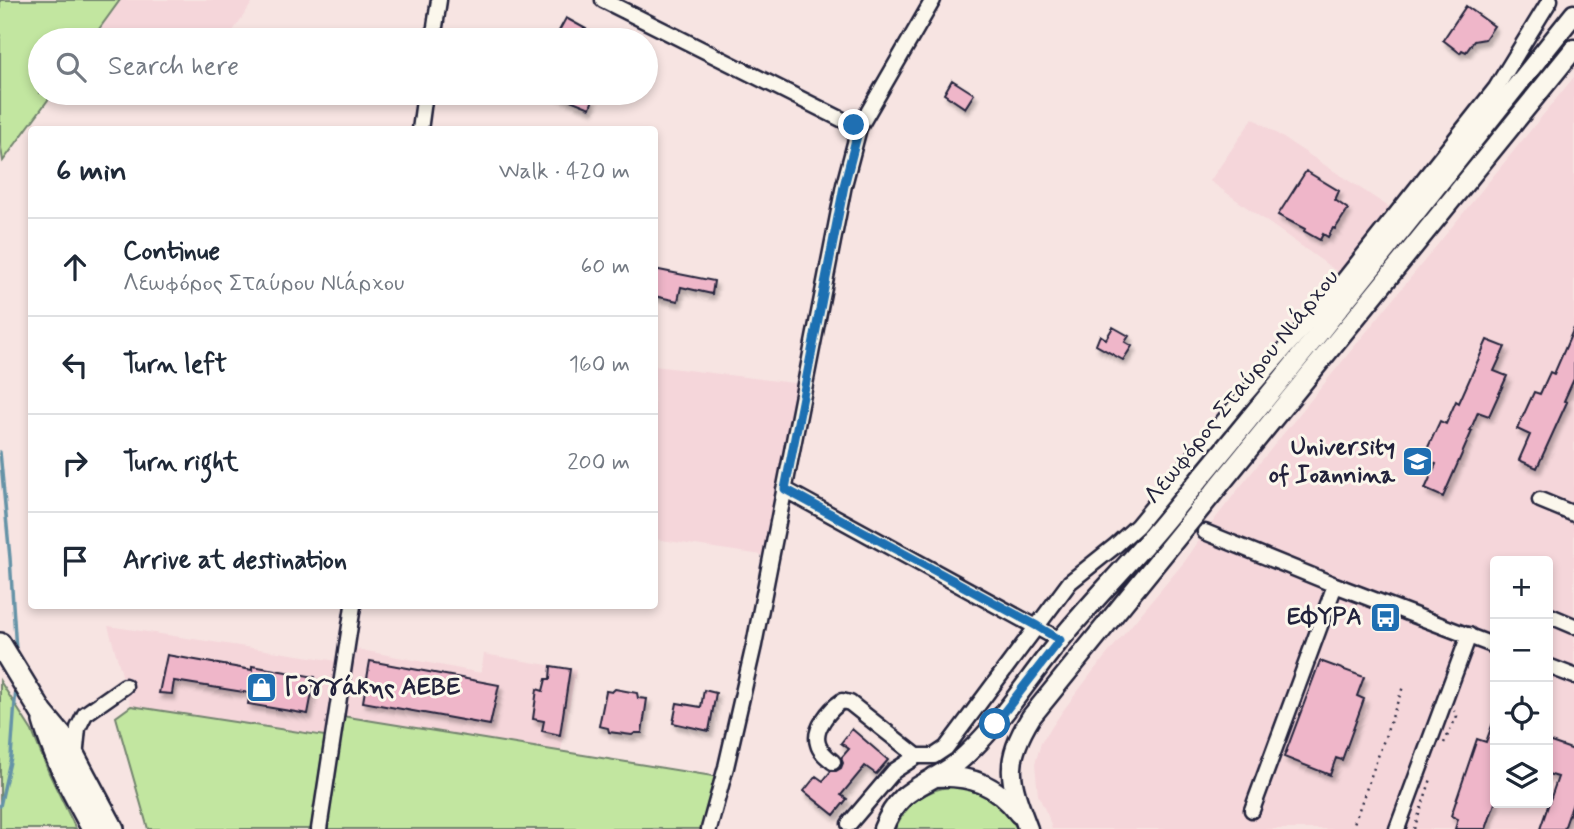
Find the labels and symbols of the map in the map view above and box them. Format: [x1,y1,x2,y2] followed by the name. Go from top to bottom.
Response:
[838,109,869,140] route end
[1138,263,1347,511] street label: Λεωφόρος Σταύρου Νιάρχου
[1269,432,1396,491] place label: University of Ioannina
[1401,444,1435,478] school or university icon: University of Ioannina
[1368,600,1402,634] bus stop icon: ΕΦΥΡΑ
[1287,602,1362,633] place label: ΕΦΥΡΑ
[244,670,278,704] shop icon: Γογγάκης ΑΕΒΕ
[284,672,461,703] place label: Γογγάκης ΑΕΒΕ
[979,708,1010,739] route start

